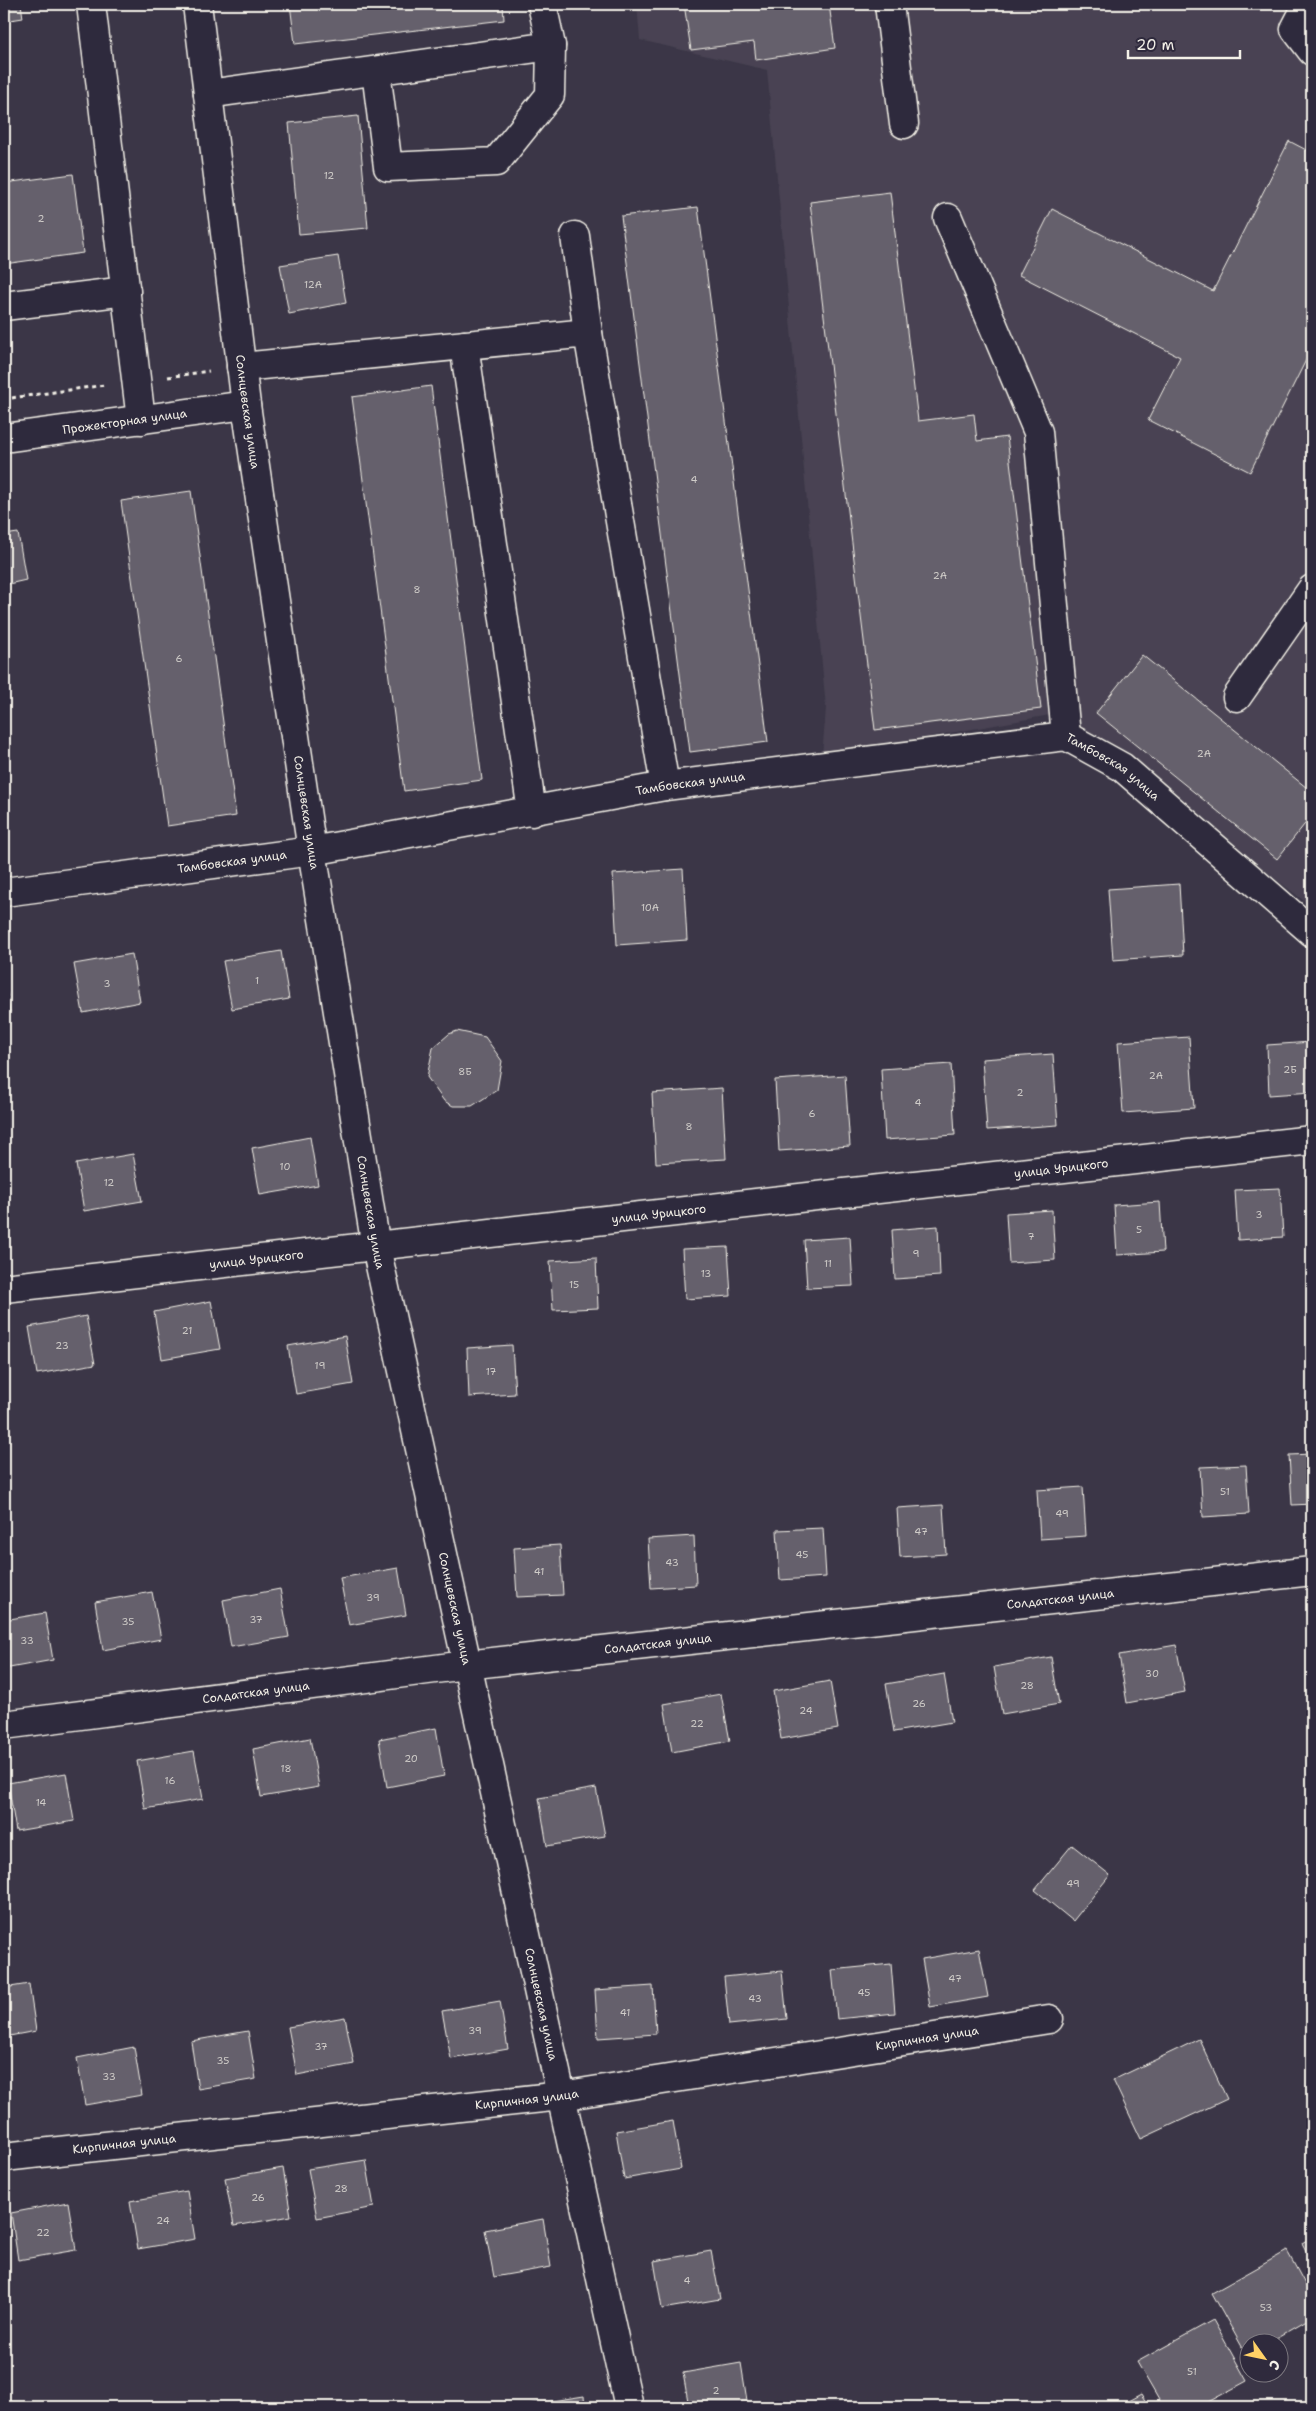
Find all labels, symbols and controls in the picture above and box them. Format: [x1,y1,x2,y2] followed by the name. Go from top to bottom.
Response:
[1128,28,1241,60] scale bar
[1136,35,1175,55] text: 20 m
[324,169,334,182] house number: 12
[38,212,45,225] house number: 2
[304,278,322,291] house number: 12А
[232,354,263,471] street label: Солнцевская улица
[62,405,189,438] street label: Прожекторная улица
[691,473,698,486] house number: 4
[933,569,947,582] house number: 2А
[414,583,421,596] house number: 8
[176,652,183,665] house number: 6
[1063,730,1163,804] street label: Тамбовская улица
[1197,747,1211,760] house number: 2А
[290,755,323,871] street label: Солнцевская улица
[634,768,746,799] street label: Тамбовская улица
[176,846,288,877] street label: Тамбовская улица
[641,901,659,914] house number: 10А
[255,974,259,987] house number: 1
[104,977,111,990] house number: 3
[1283,1063,1297,1076] house number: 2Б
[458,1065,472,1078] house number: 8Б
[1149,1069,1163,1082] house number: 2А
[1017,1086,1024,1099] house number: 2
[915,1096,922,1109] house number: 4
[809,1107,816,1120] house number: 6
[686,1120,693,1133] house number: 8
[353,1154,389,1271] street label: Солнцевская улица
[1013,1155,1109,1182] street label: улица Урицкого
[280,1160,290,1173] house number: 10
[104,1176,114,1189] house number: 12
[611,1201,707,1227] street label: улица Урицкого
[1256,1208,1263,1221] house number: 3
[1136,1223,1142,1236] house number: 5
[1028,1230,1035,1243] house number: 7
[208,1246,304,1273] street label: улица Урицкого
[913,1247,920,1260] house number: 9
[824,1257,832,1270] house number: 11
[701,1267,711,1280] house number: 13
[569,1278,579,1291] house number: 15
[182,1324,192,1337] house number: 21
[55,1339,69,1352] house number: 23
[315,1359,325,1372] house number: 19
[486,1365,496,1378] house number: 17
[1220,1485,1230,1498] house number: 51
[1055,1507,1069,1520] house number: 49
[914,1525,928,1538] house number: 47
[796,1548,808,1561] house number: 45
[435,1551,475,1667] street label: Солнцевская улица
[665,1556,679,1569] house number: 43
[534,1565,544,1578] house number: 41
[1006,1585,1115,1613] street label: Солдатская улица
[366,1591,380,1604] house number: 39
[249,1613,263,1626] house number: 37
[122,1615,134,1628] house number: 35
[603,1630,713,1658] street label: Солдатская улица
[20,1634,34,1647] house number: 33
[1145,1667,1159,1680] house number: 30
[201,1677,311,1707] street label: Солдатская улица
[1020,1679,1034,1692] house number: 28
[912,1697,926,1710] house number: 26
[799,1704,813,1717] house number: 24
[690,1717,704,1730] house number: 22
[404,1752,418,1765] house number: 20
[280,1762,292,1775] house number: 18
[165,1774,175,1787] house number: 16
[36,1796,46,1809] house number: 14
[1066,1877,1080,1890] house number: 49
[521,1946,561,2063] street label: Солнцевская улица
[948,1972,962,1985] house number: 47
[858,1986,870,1999] house number: 45
[748,1992,762,2005] house number: 43
[620,2006,630,2019] house number: 41
[874,2022,980,2054] street label: Кирпичная улица
[468,2024,482,2037] house number: 39
[314,2040,328,2053] house number: 37
[217,2054,229,2067] house number: 35
[102,2070,116,2083] house number: 33
[474,2085,580,2113] street label: Кирпичная улица
[72,2130,177,2157] street label: Кирпичная улица
[334,2182,348,2195] house number: 28
[251,2191,265,2204] house number: 26
[156,2214,170,2227] house number: 24
[36,2226,50,2239] house number: 22
[684,2274,691,2287] house number: 4
[1260,2301,1272,2314] house number: 53
[1238,2334,1288,2384] north arrow
[1265,2357,1285,2374] text: С
[1187,2365,1197,2378] house number: 51
[713,2384,720,2397] house number: 2

